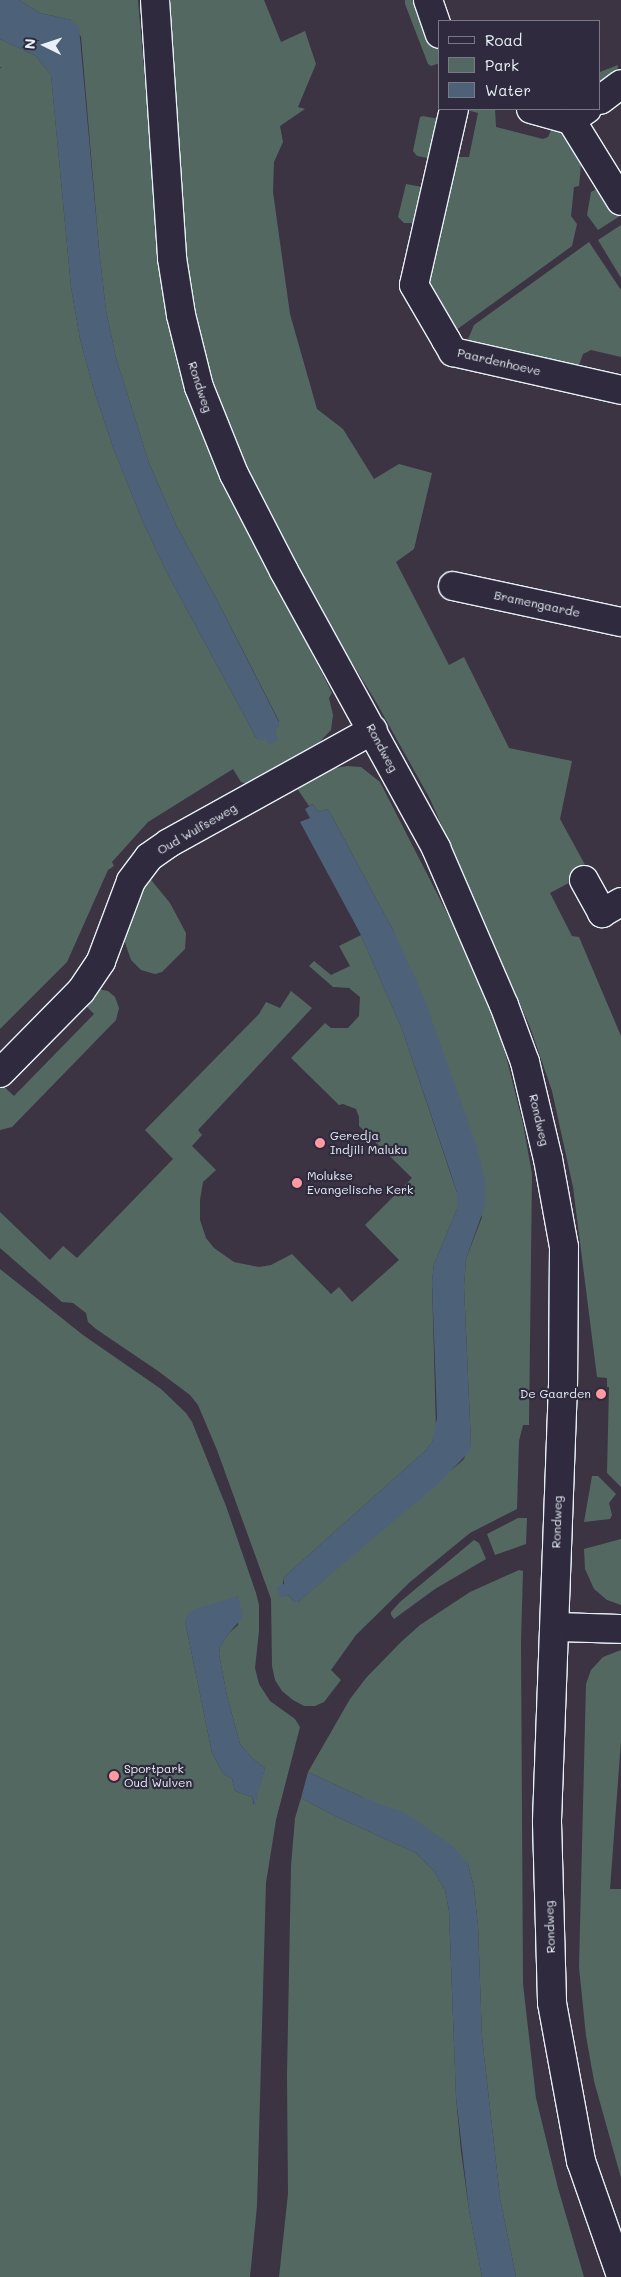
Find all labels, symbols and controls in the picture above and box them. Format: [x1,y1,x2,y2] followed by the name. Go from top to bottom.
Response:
[20,20,70,70] north arrow
[438,20,601,110] legend
[485,30,522,50] text: Road
[20,38,39,50] text: N
[485,55,519,75] text: Park
[485,80,531,100] text: Water
[456,345,542,379] street label: Paardenhoeve
[185,360,215,414] street label: Rondweg
[493,588,581,620] street label: Bramengaarde
[363,721,401,775] street label: Rondweg
[155,800,239,858] street label: Oud Wulfseweg
[526,1093,552,1147] street label: Rondweg
[330,1129,407,1157] place label: Geredja Indjili Maluku
[314,1137,326,1149] marker: Geredja Indjili Maluku
[307,1169,413,1197] place label: Molukse Evangelische Kerk
[291,1177,303,1189] marker: Molukse Evangelische Kerk
[520,1387,591,1401] place label: De Gaarden
[595,1388,607,1400] marker: De Gaarden
[549,1495,565,1549] street label: Rondweg
[124,1762,192,1790] place label: Sportpark Oud Wulven
[108,1770,120,1782] marker: Sportpark Oud Wulven
[542,1900,558,1954] street label: Rondweg

